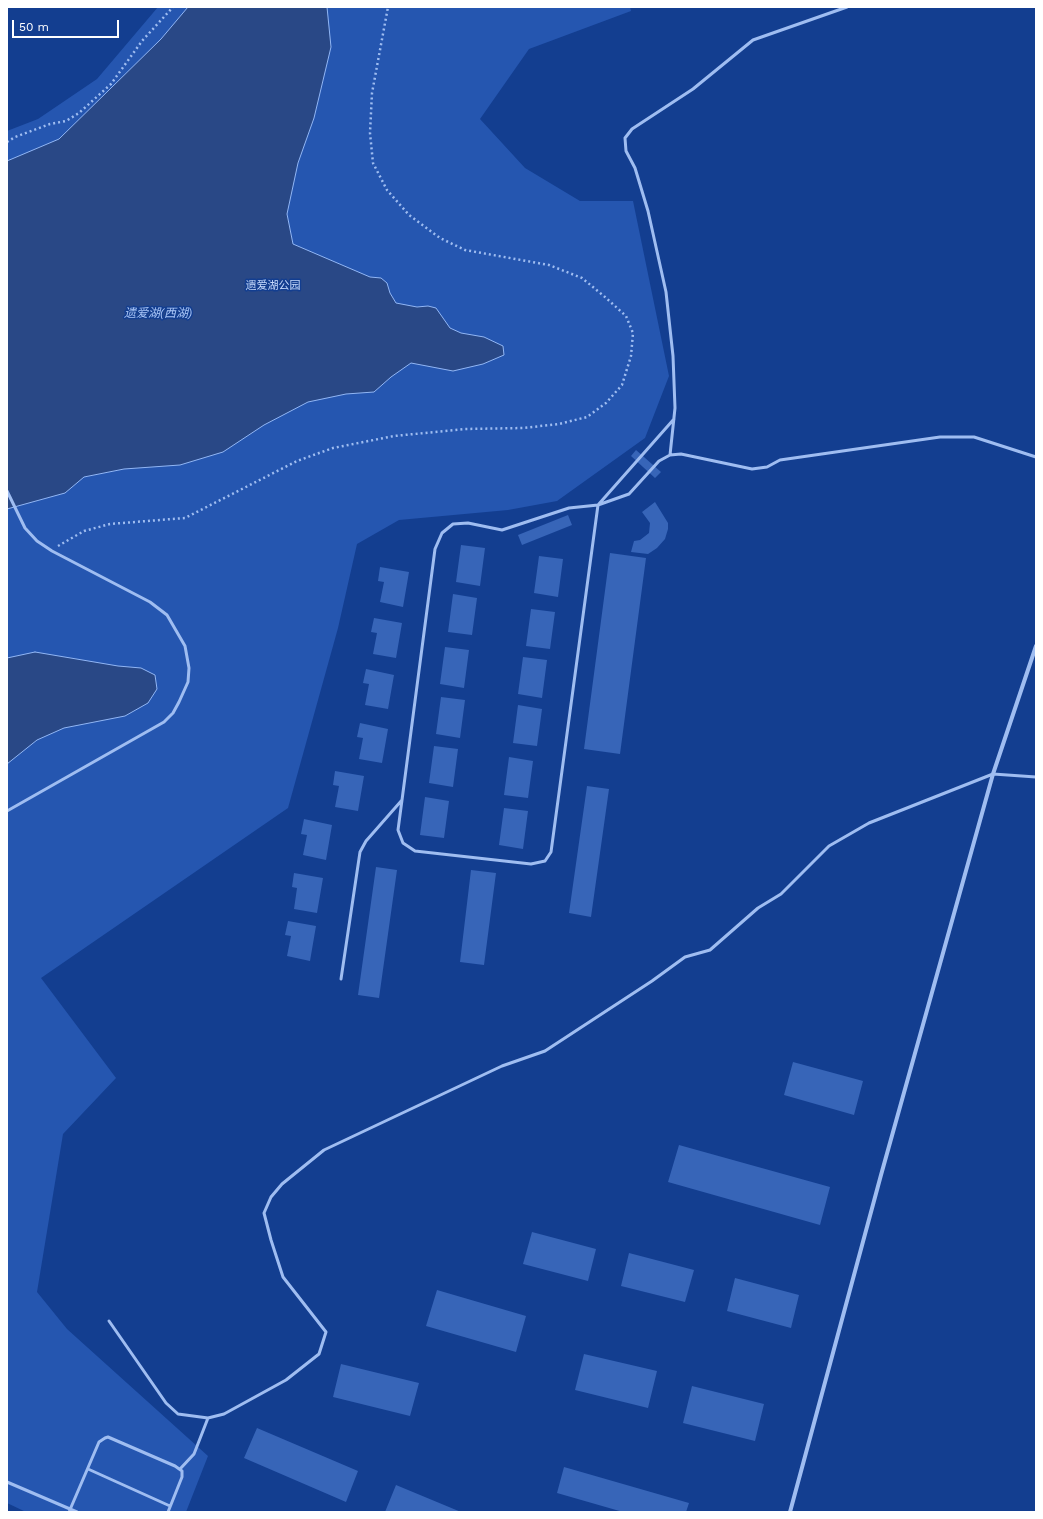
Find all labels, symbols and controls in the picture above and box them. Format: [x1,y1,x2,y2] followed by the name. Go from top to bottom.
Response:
[14,12,121,38] scale bar
[19,20,49,34] text: 50 m
[246,279,300,293] park label: 遗爱湖公园
[124,306,192,320] water label: 遗爱湖(西湖)

